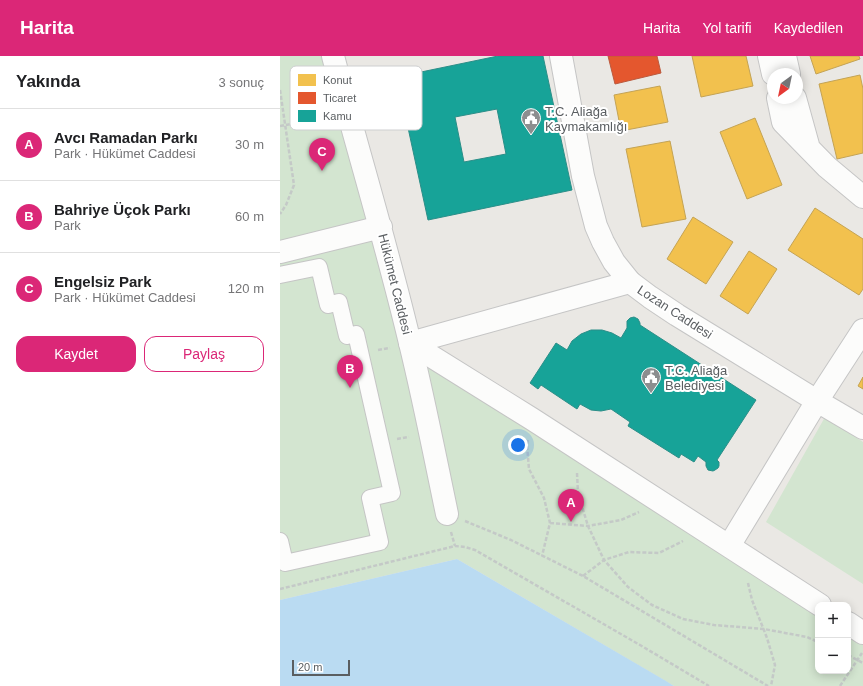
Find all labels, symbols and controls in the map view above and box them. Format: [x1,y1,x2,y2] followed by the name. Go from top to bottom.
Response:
[20,17,74,38] text: Harita
[643,20,680,36] text: Harita
[702,20,752,36] text: Yol tarifi
[774,20,843,36] text: Kaydedilen
[290,66,422,130] legend
[767,68,803,104] north arrow
[16,72,80,91] text: Yakında
[323,74,352,86] text: Konut
[218,75,264,90] text: 3 sonuç
[323,92,356,104] text: Ticaret
[545,104,627,134] place label: T.C. Aliağa Kaymakamlığı
[520,107,542,135] public building icon: T.C. Aliağa Kaymakamlığı
[323,110,352,122] text: Kamu
[54,129,198,146] text: Avcı Ramadan Parkı
[24,137,34,152] text: A
[235,137,264,152] text: 30 m
[309,138,335,171] pin: C
[54,146,196,161] text: Park · Hükümet Caddesi
[54,201,191,218] text: Bahriye Üçok Parkı
[24,209,34,224] text: B
[235,209,264,224] text: 60 m
[54,218,81,233] text: Park
[375,232,415,336] street label: Hükümet Caddesi
[54,273,152,290] text: Engelsiz Park
[24,281,34,296] text: C
[228,281,264,296] text: 120 m
[635,282,716,342] street label: Lozan Caddesi
[54,290,196,305] text: Park · Hükümet Caddesi
[16,336,136,372] button: Kaydet
[144,336,264,372] button: Paylaş
[337,355,363,388] pin: B
[665,363,728,393] place label: T.C. Aliağa Belediyesi
[640,366,662,394] public building icon: T.C. Aliağa Belediyesi
[508,435,528,455] your location
[558,489,584,522] pin: A
[815,602,851,674] map controls
[815,602,851,638] button: +
[815,638,851,674] button: −
[292,658,350,677] scale bar
[298,661,322,673] text: 20 m

